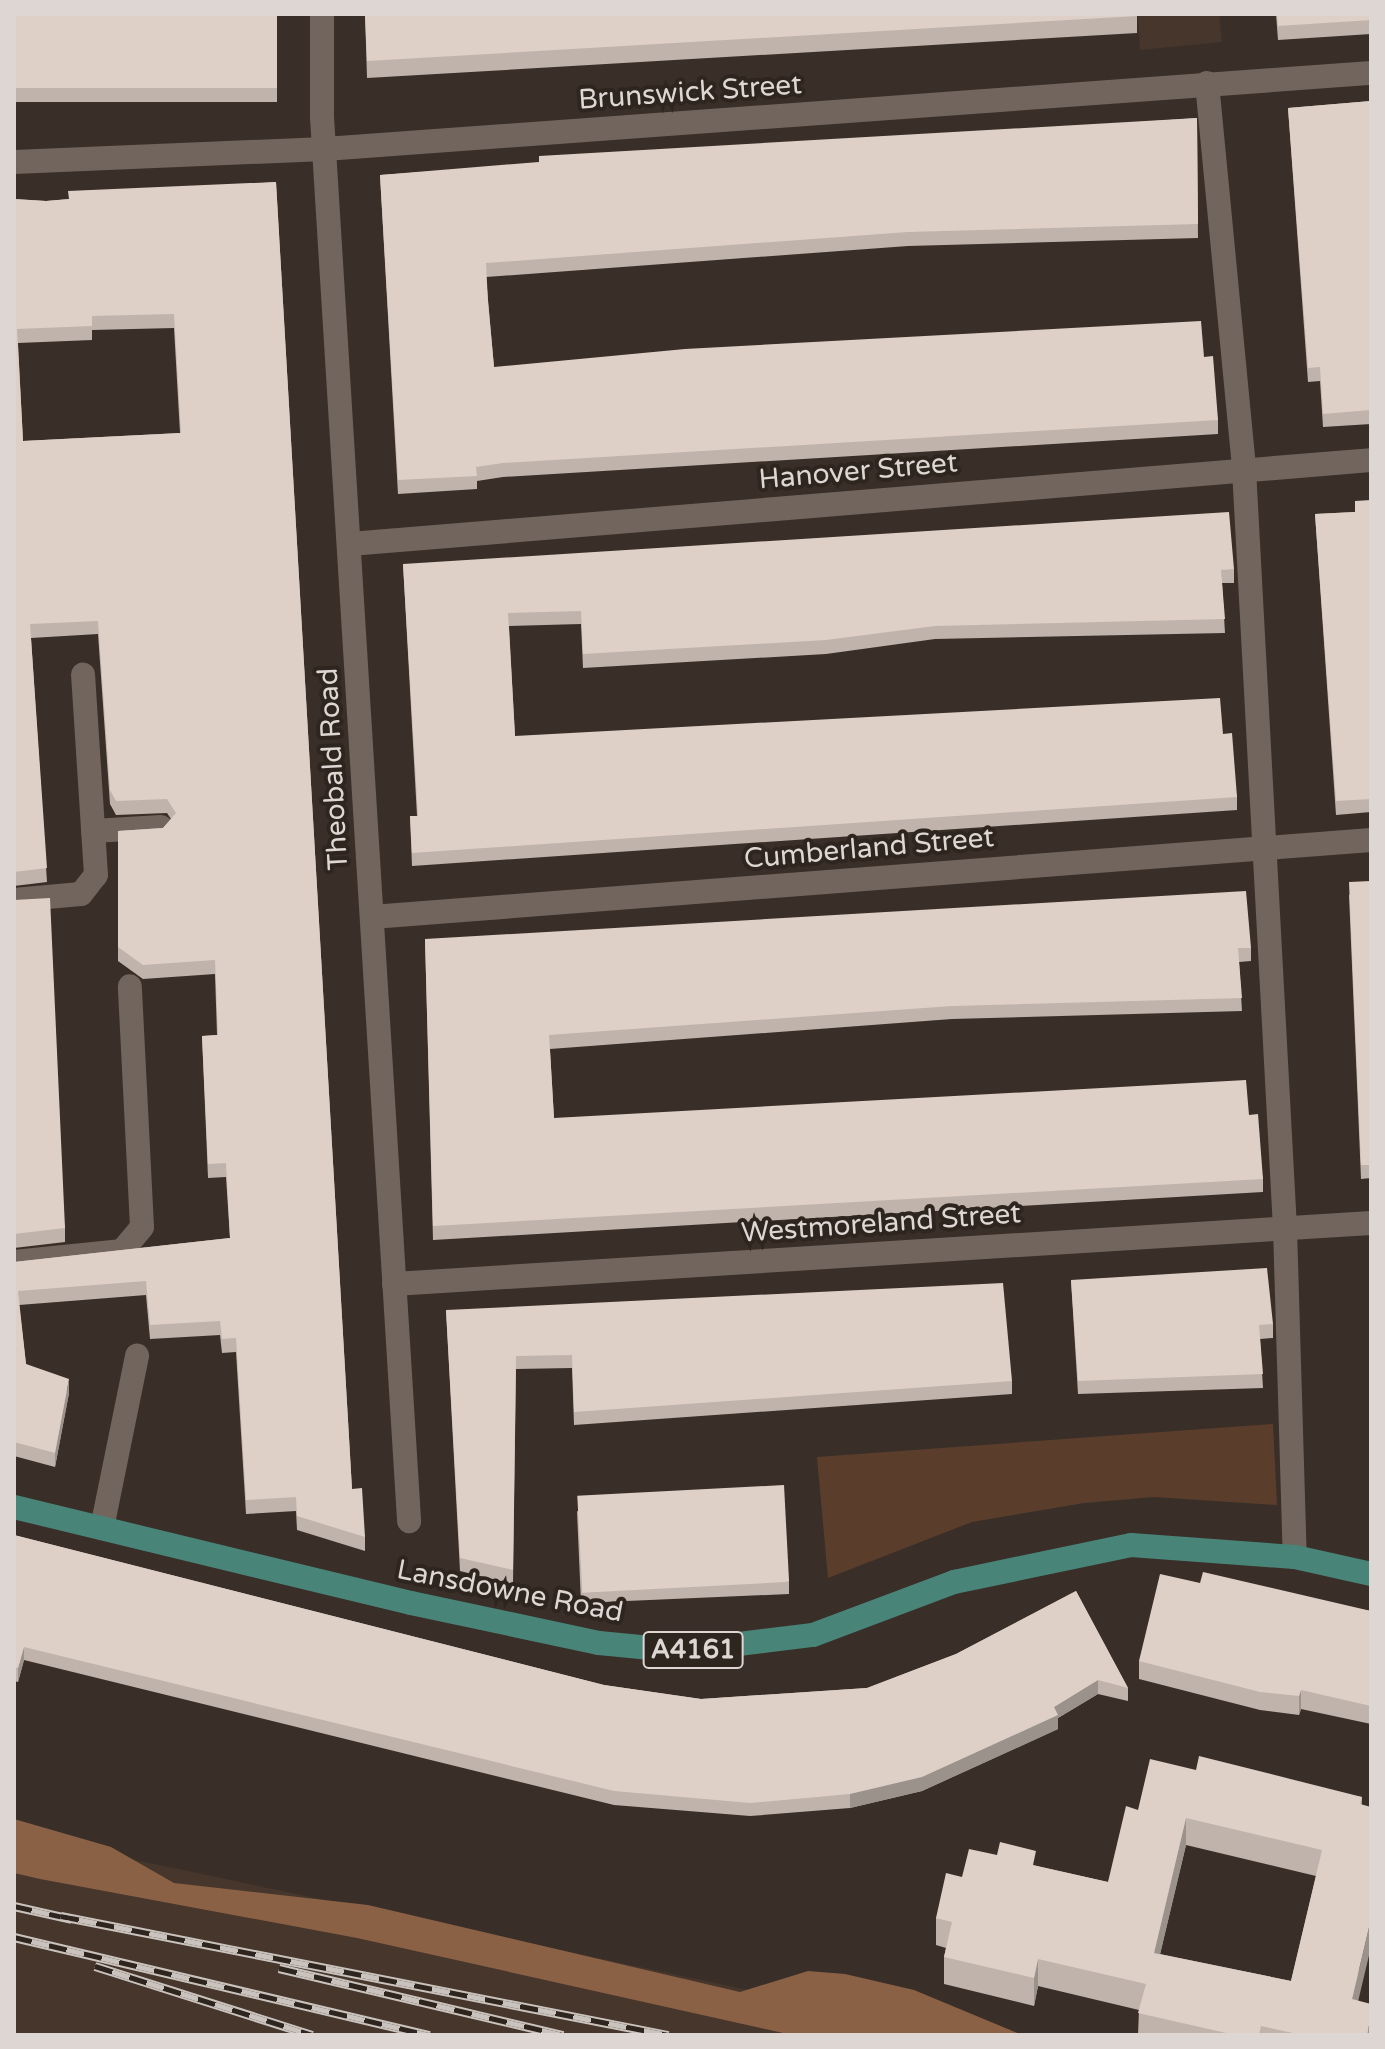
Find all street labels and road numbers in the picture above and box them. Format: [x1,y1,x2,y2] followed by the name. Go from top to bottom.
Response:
[577,67,803,117] street label: Brunswick Street
[757,446,959,496] street label: Hanover Street
[311,667,355,871] street label: Theobald Road
[743,820,995,876] street label: Cumberland Street
[740,1196,1022,1250] street label: Westmoreland Street
[394,1553,626,1629] street label: Lansdowne Road
[641,1628,745,1672] road number: A4161

